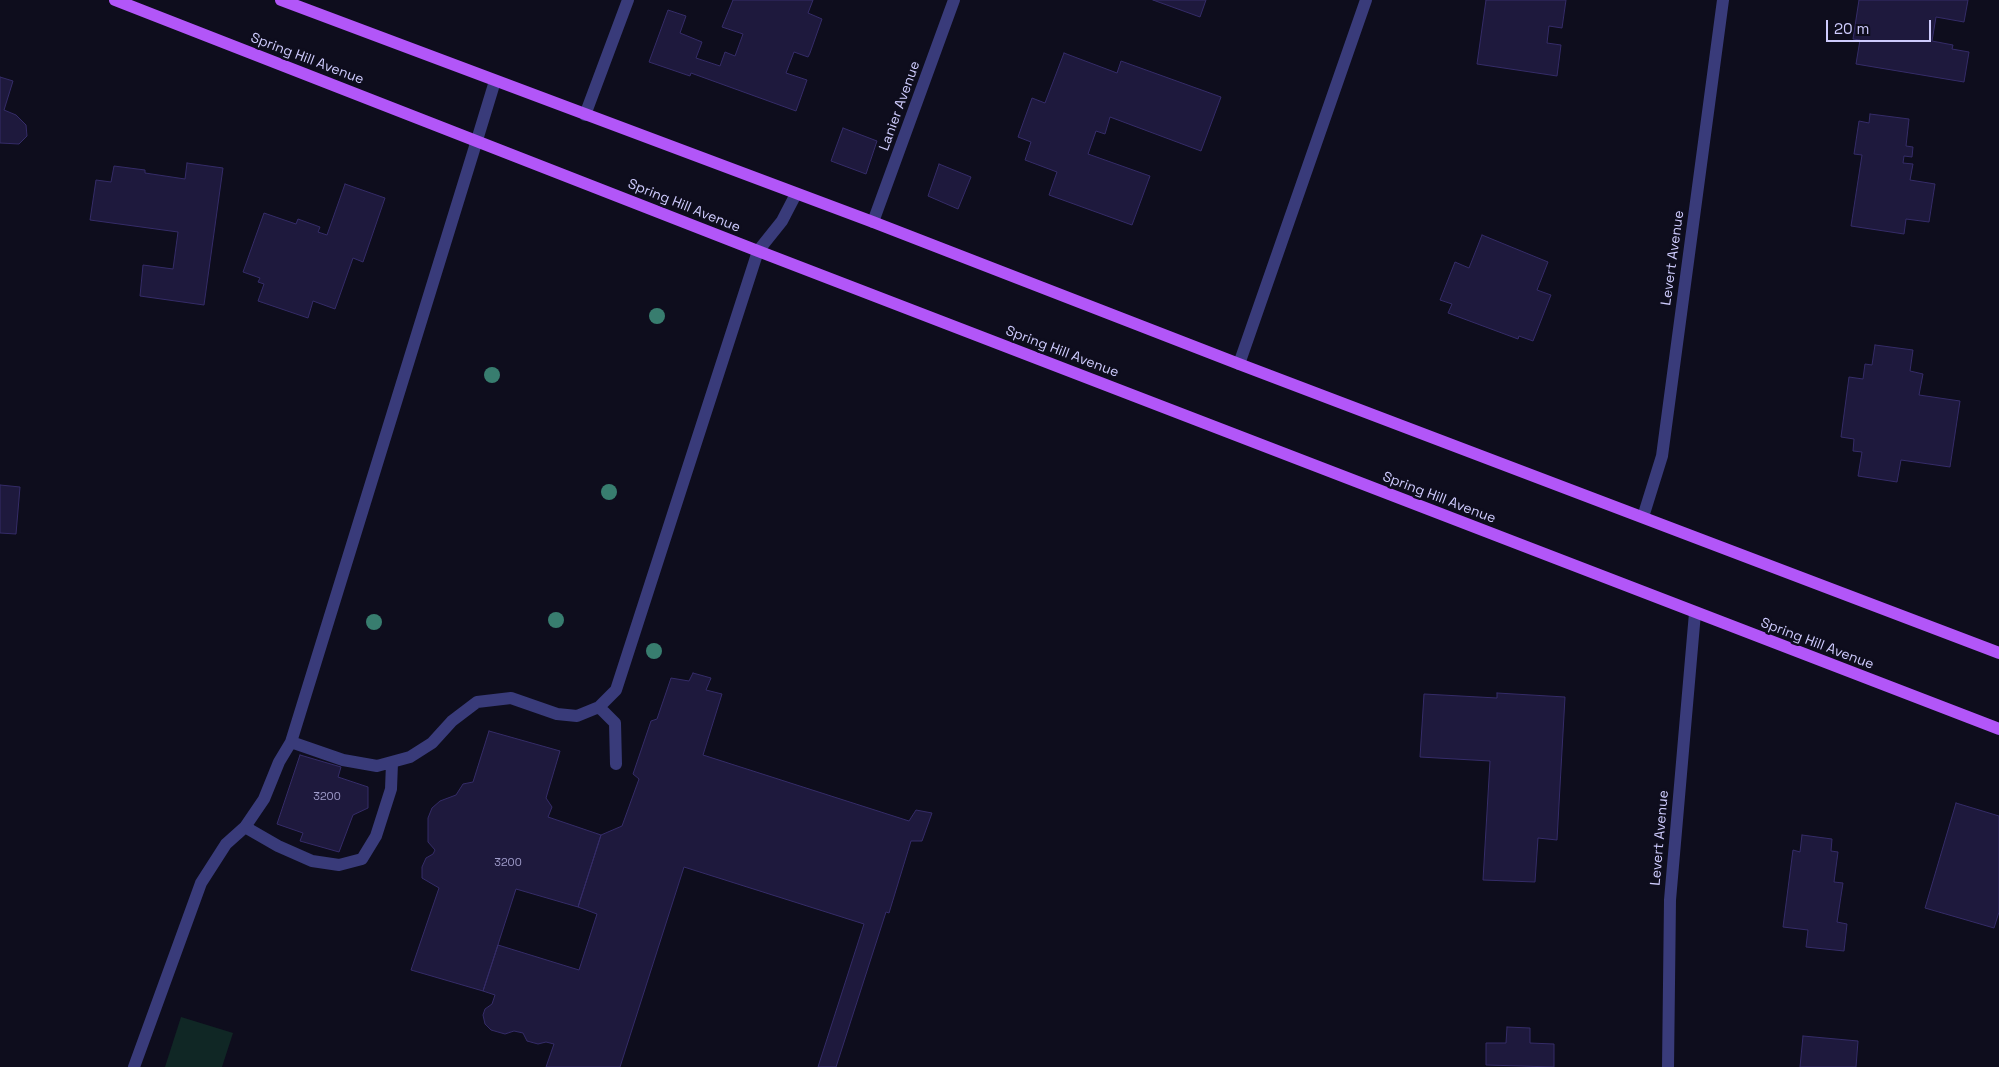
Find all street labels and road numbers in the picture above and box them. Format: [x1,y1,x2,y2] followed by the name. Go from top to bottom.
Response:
[248,30,366,88] street label: Spring Hill Avenue
[876,59,924,153] street label: Lanier Avenue
[625,176,743,236] street label: Spring Hill Avenue
[1658,209,1688,307] street label: Levert Avenue
[1003,323,1121,381] street label: Spring Hill Avenue
[1380,469,1498,527] street label: Spring Hill Avenue
[1758,615,1876,673] street label: Spring Hill Avenue
[1647,789,1673,887] street label: Levert Avenue

